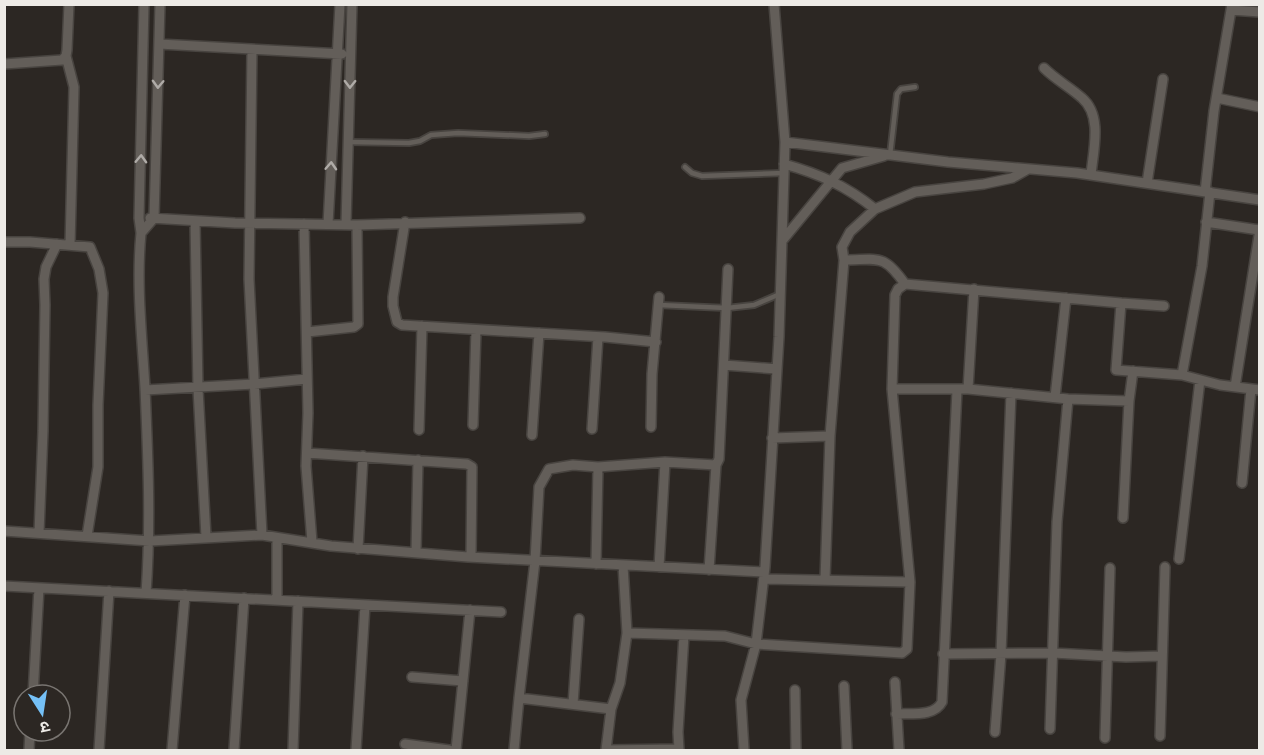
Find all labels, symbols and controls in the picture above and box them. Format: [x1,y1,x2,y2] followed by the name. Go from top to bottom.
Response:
[151,79,164,88] one-way arrow
[343,79,356,88] one-way arrow
[134,155,147,164] one-way arrow
[325,161,338,170] one-way arrow
[12,683,72,743] north arrow
[38,718,52,739] text: उ

